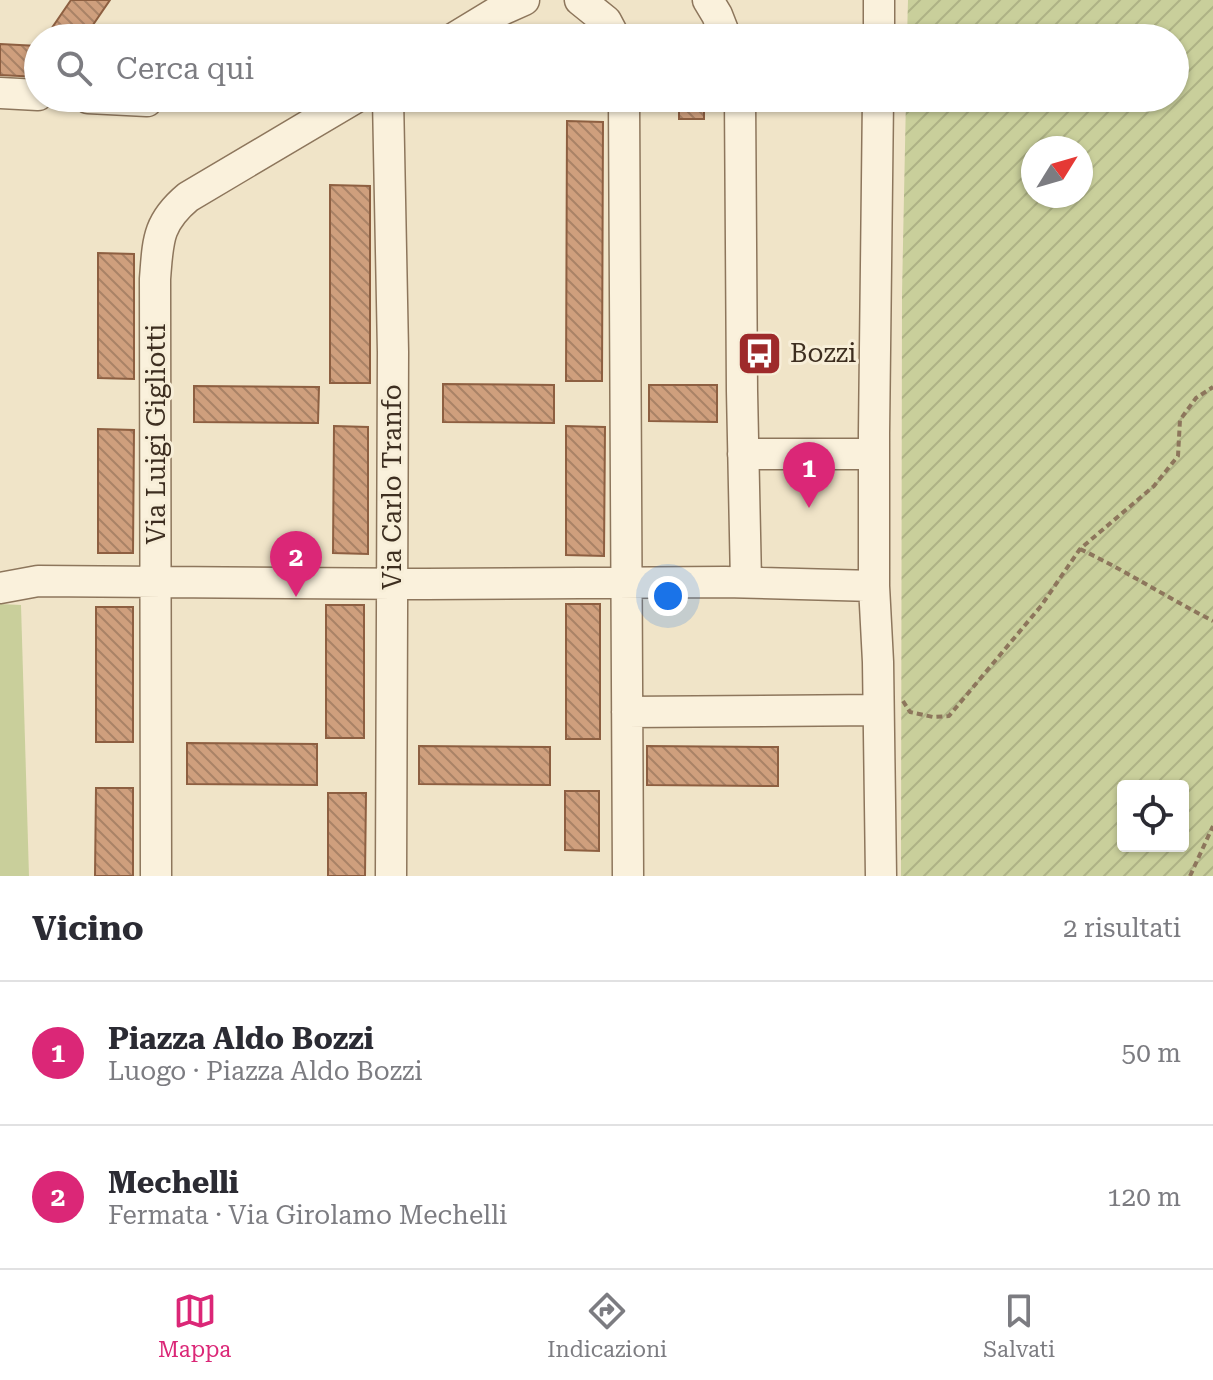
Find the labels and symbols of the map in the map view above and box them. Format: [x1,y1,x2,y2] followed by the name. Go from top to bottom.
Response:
[1021,136,1093,208] north arrow
[141,324,171,544] street label: Via Luigi Gigliotti
[735,329,783,377] bus stop icon: Bozzi
[790,338,856,368] place label: Bozzi
[377,384,407,590] street label: Via Carlo Tranfo
[783,442,835,508] pin: 1
[270,531,322,597] pin: 2
[648,576,688,616] your location

